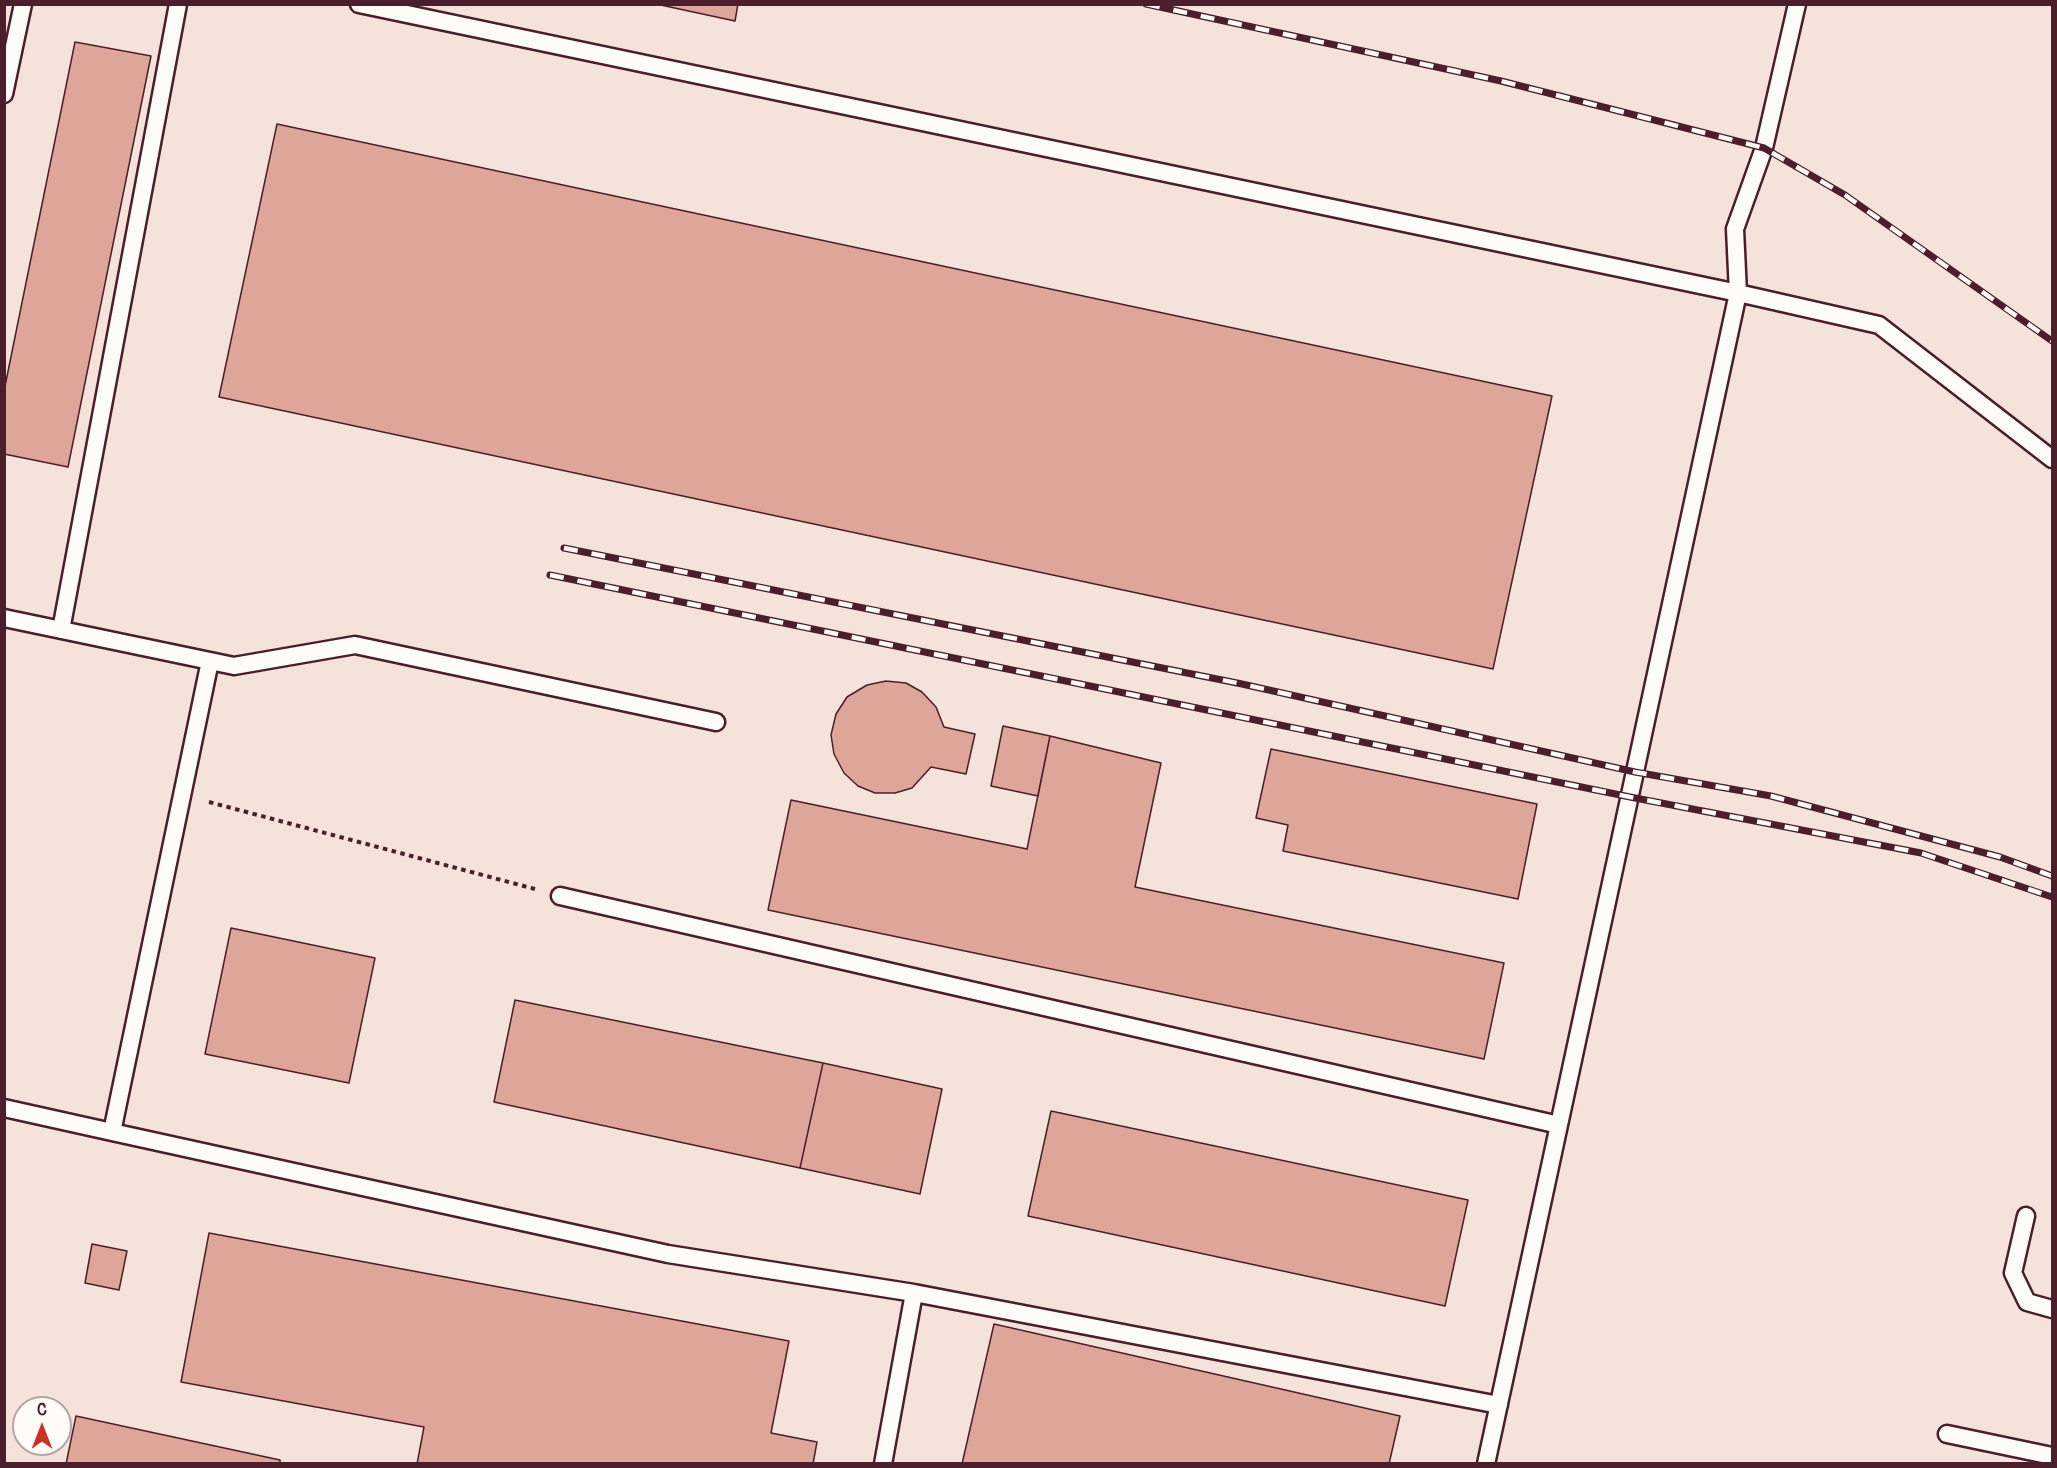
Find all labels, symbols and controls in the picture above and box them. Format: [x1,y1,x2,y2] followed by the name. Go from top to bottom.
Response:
[12,1396,72,1456] north arrow
[37,1400,47,1420] text: С

